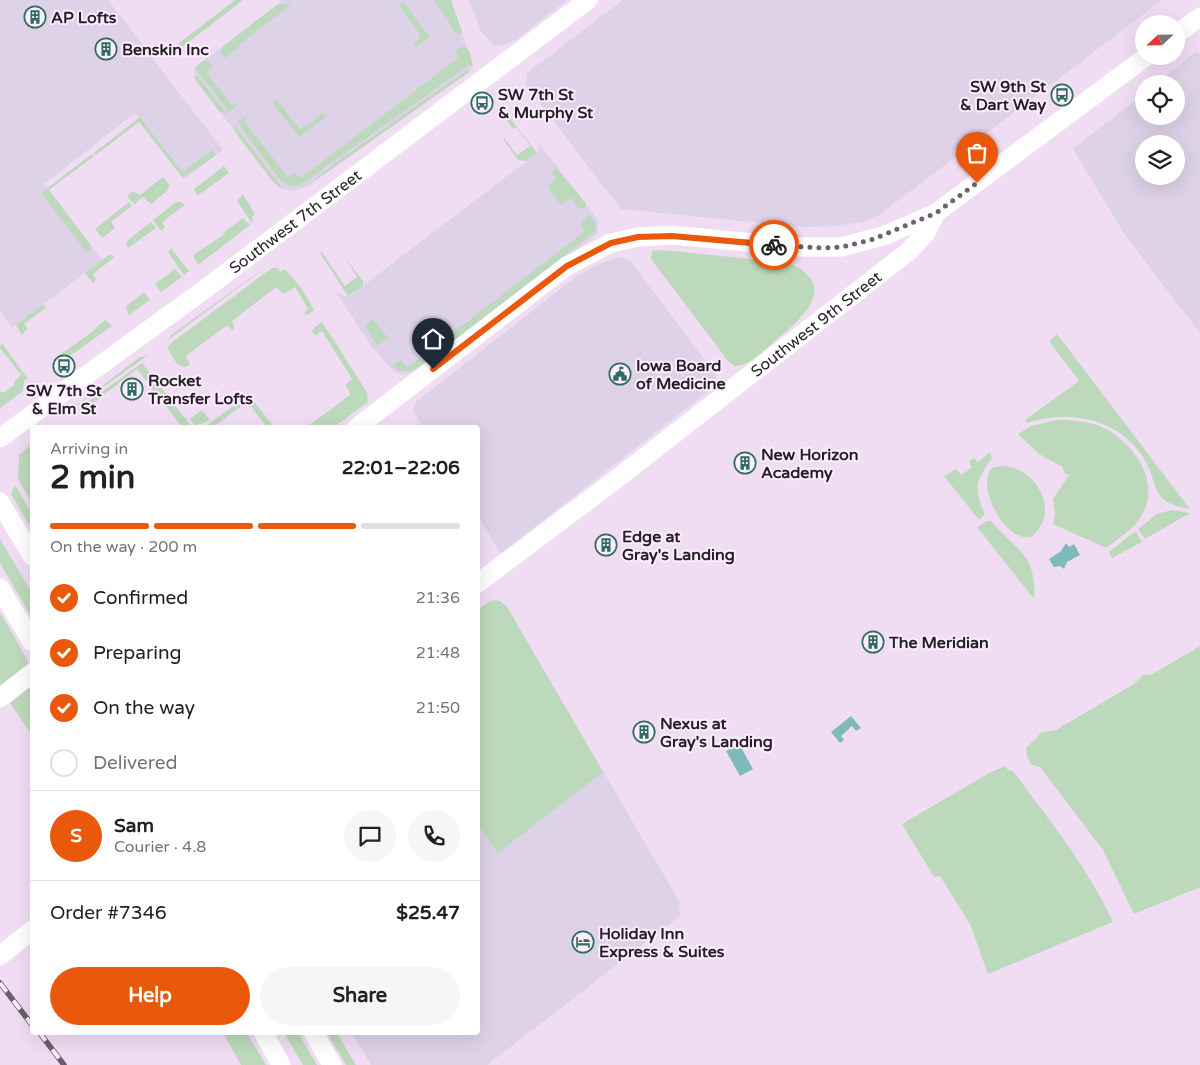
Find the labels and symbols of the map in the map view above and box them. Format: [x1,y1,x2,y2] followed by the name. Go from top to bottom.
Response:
[23,5,47,29] building icon: AP Lofts
[51,8,117,28] place label: AP Lofts
[1135,15,1185,65] north arrow
[94,37,118,61] building icon: Benskin Inc
[122,40,209,60] place label: Benskin Inc
[960,77,1047,115] place label: SW 9th St & Dart Way
[1050,83,1074,107] bus stop icon: SW 9th St & Dart Way
[498,85,594,123] place label: SW 7th St & Murphy St
[470,91,494,115] bus stop icon: SW 7th St & Murphy St
[956,132,998,183] pin
[225,166,366,278] street label: Southwest 7th Street
[749,220,799,270] courier
[747,267,886,382] street label: Southwest 9th Street
[412,318,454,369] pin
[52,354,76,378] bus stop icon: SW 7th St & Elm St
[636,356,726,394] place label: Iowa Board of Medicine
[608,362,632,386] public building icon: Iowa Board of Medicine
[147,371,253,409] place label: Rocket Transfer Lofts
[120,377,144,401] building icon: Rocket Transfer Lofts
[26,381,103,419] place label: SW 7th St & Elm St
[761,445,859,483] place label: New Horizon Academy
[733,451,757,475] building icon: New Horizon Academy
[622,527,735,565] place label: Edge at Gray's Landing
[594,533,618,557] building icon: Edge at Gray's Landing
[861,630,885,654] building icon: The Meridian
[888,633,989,653] place label: The Meridian
[660,714,773,752] place label: Nexus at Gray's Landing
[632,720,656,744] building icon: Nexus at Gray's Landing
[599,924,725,962] place label: Holiday Inn Express & Suites
[571,930,595,954] hotel icon: Holiday Inn Express & Suites

